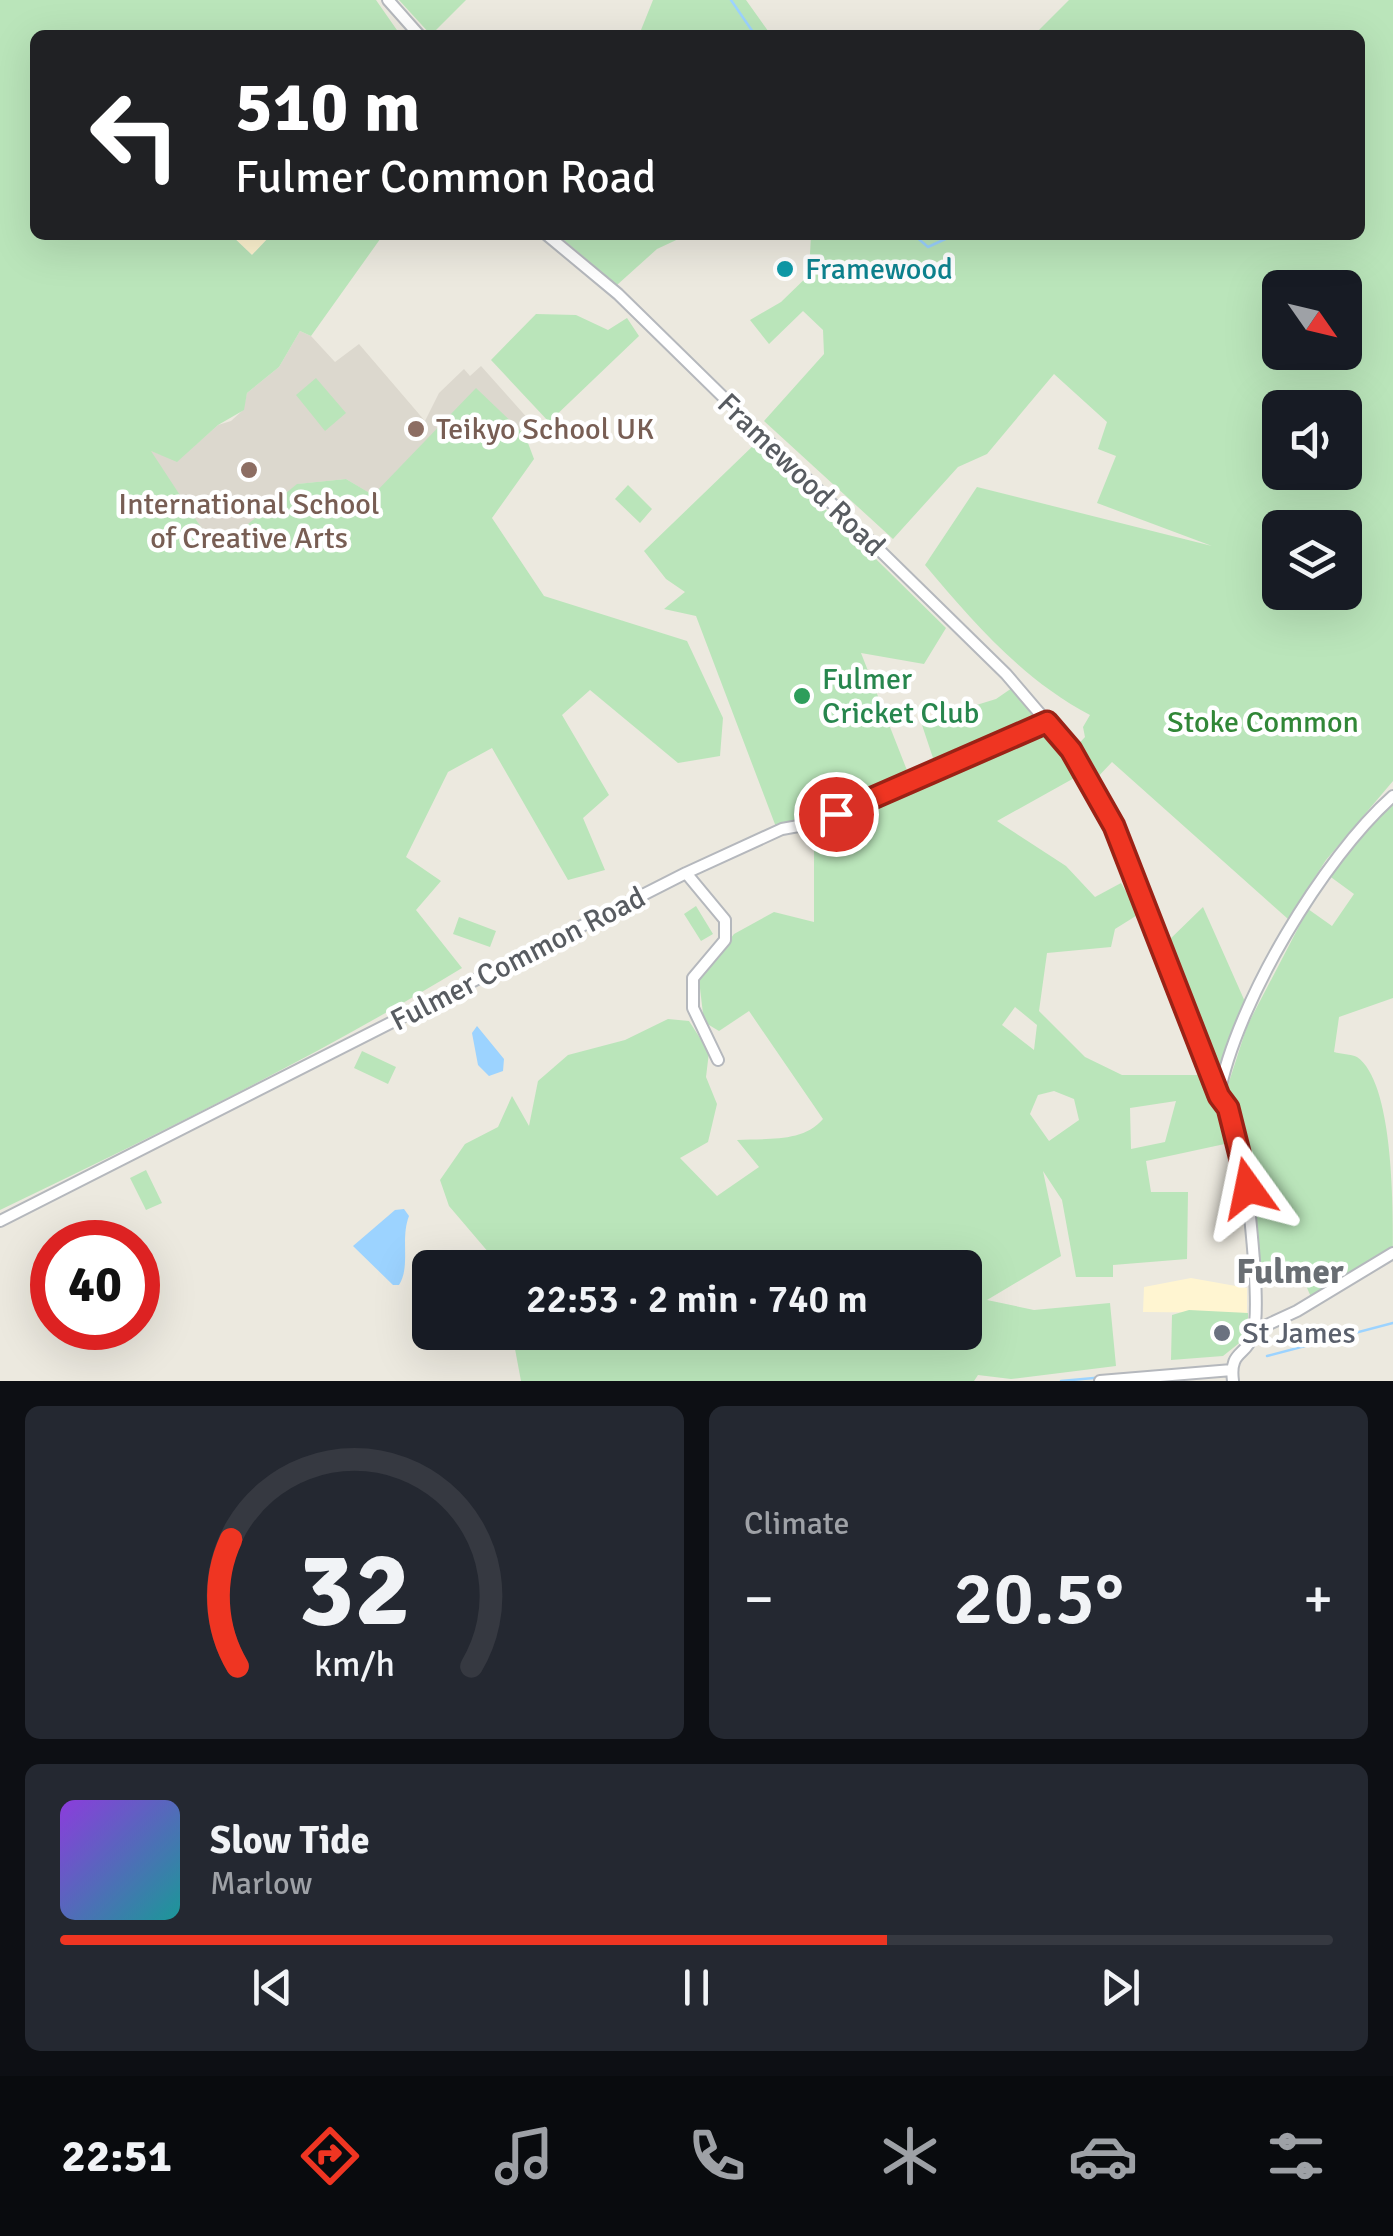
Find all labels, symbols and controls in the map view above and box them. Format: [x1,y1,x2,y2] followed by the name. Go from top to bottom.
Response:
[235,64,420,150] text: 510 m
[70,70,200,200] icon: left
[235,150,656,205] text: Fulmer Common Road
[805,251,953,288] place label: Framewood
[774,258,796,280] marker: Framewood
[1262,270,1362,370] north arrow
[1262,270,1362,610] map controls
[709,386,893,564] street label: Framewood Road
[1262,390,1362,490] button: sound
[436,411,654,448] place label: Teikyo School UK
[405,418,427,440] marker: Teikyo School UK
[238,459,260,481] marker: International School of Creative Arts
[118,486,380,557] place label: International School of Creative Arts
[1262,510,1362,610] button: layers
[822,661,979,732] place label: Fulmer Cricket Club
[791,685,813,707] marker: Fulmer Cricket Club
[1167,704,1359,741] park label: Stoke Common
[794,772,879,857] pin
[809,787,864,842] icon: arrive
[385,879,651,1039] street label: Fulmer Common Road
[1196,1136,1300,1240] position arrow
[30,1220,160,1350] speed limit sign: 40
[1236,1250,1344,1293] district label: Fulmer
[526,1276,868,1323] text: 22:53 · 2 min · 740 m
[1242,1315,1356,1352] place label: St James
[1211,1322,1233,1344] marker: St James
[744,1504,850,1543] text: Climate
[298,1526,411,1654] text: 32
[953,1552,1124,1645] text: 20.5°
[744,1565,774,1633] text: −
[1303,1565,1333,1633] text: +
[314,1642,395,1686] text: km/h
[210,1817,370,1864] text: Slow Tide
[210,1864,312,1903] text: Marlow
[245,1960,300,2015] icon: previous
[669,1960,724,2015] icon: pause
[1093,1960,1148,2015] icon: next
[295,2121,365,2191] icon: directions
[489,2121,559,2191] icon: music
[682,2121,752,2191] icon: phone
[875,2121,945,2191] icon: climate
[1068,2121,1138,2191] icon: car
[1261,2121,1331,2191] icon: filters
[62,2129,172,2184] text: 22:51

